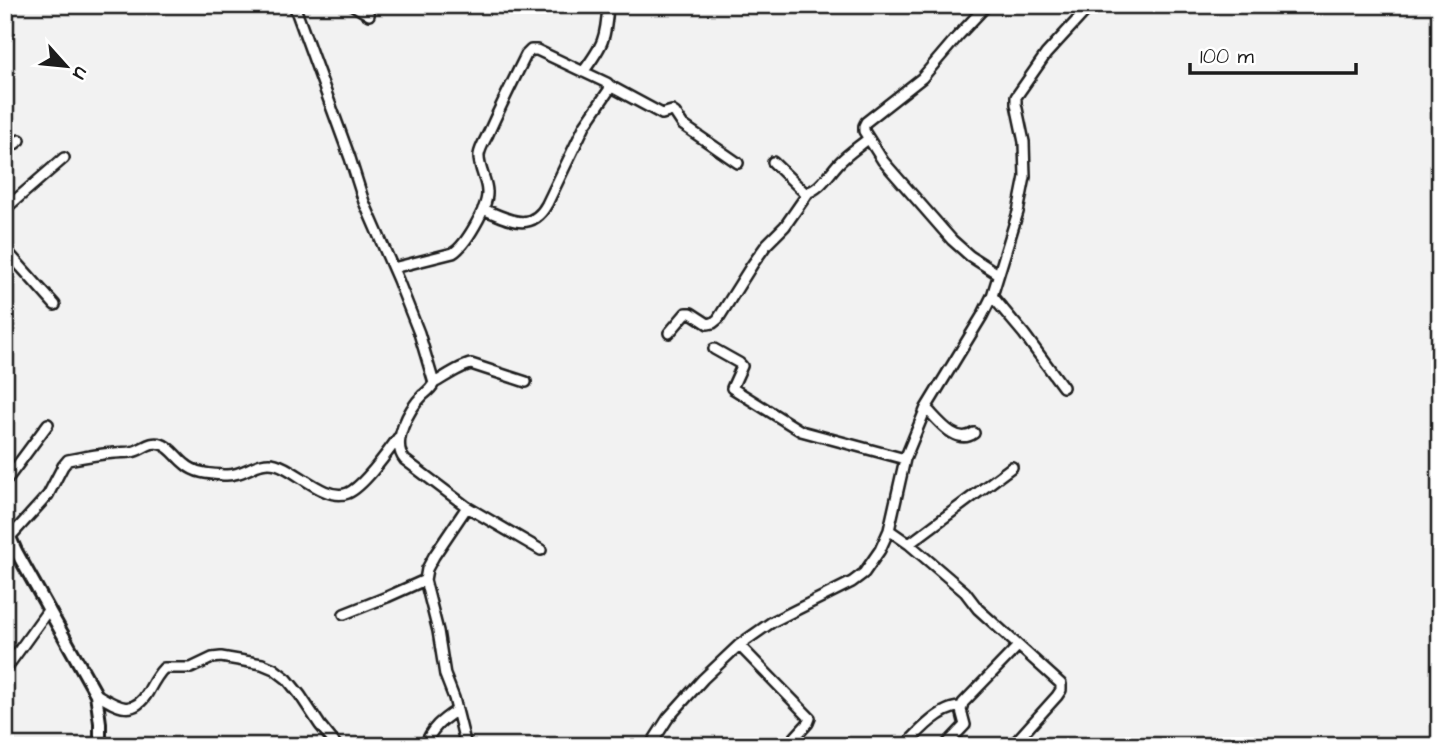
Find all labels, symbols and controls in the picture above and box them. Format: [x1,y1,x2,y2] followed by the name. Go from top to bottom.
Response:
[32,32,102,102] north arrow
[1190,32,1356,76] scale bar
[1200,42,1255,71] text: 100 m
[65,62,94,84] text: U

